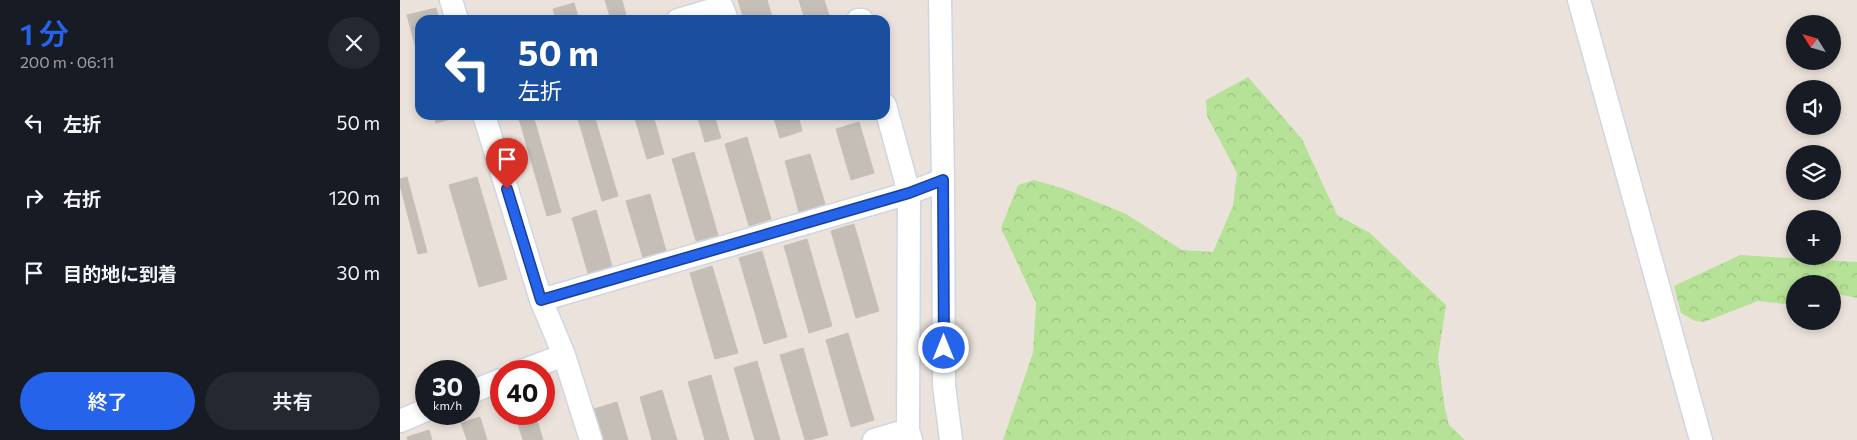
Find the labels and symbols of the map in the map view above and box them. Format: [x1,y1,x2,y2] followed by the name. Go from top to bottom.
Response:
[1786,15,1841,70] north arrow
[486,138,528,189] pin
[917,321,969,373] position arrow
[490,360,555,425] speed limit sign: 40

